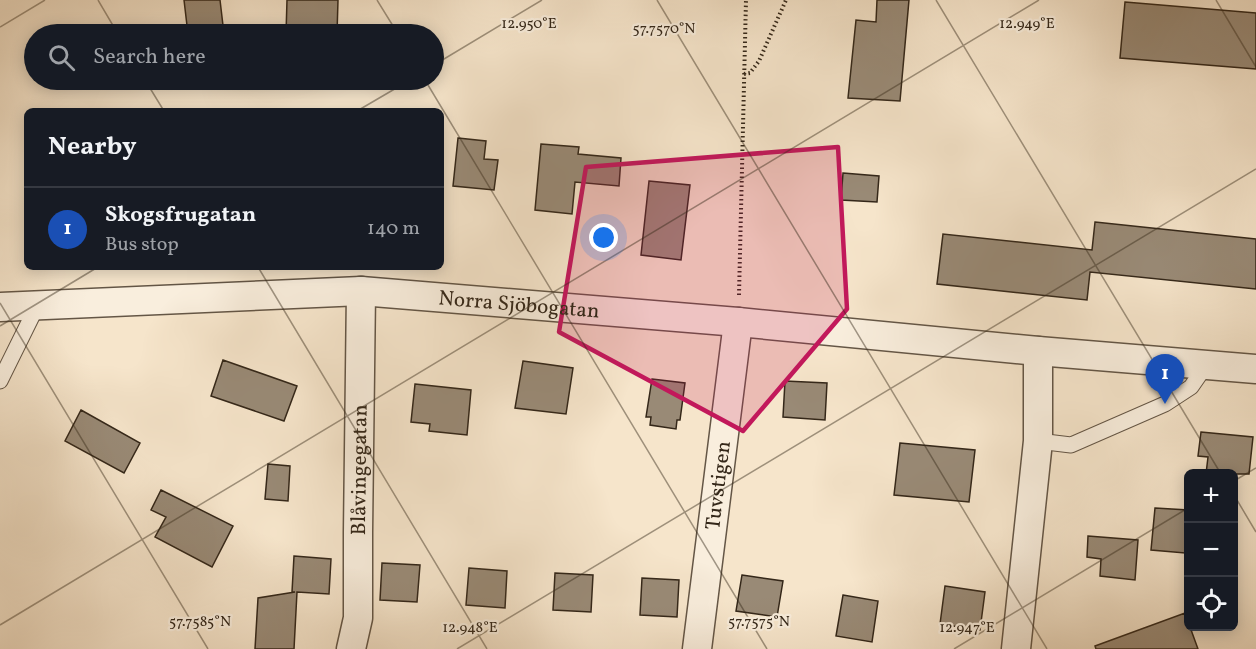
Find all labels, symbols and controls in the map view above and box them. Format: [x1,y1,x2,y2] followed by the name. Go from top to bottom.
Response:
[501,14,557,35] text: 12.950°E
[999,14,1055,35] text: 12.949°E
[633,19,695,40] text: 57.7570°N
[24,24,444,90] search box
[45,41,78,74] icon: search
[93,42,206,73] text: Search here
[48,129,137,165] text: Nearby
[105,200,256,231] text: Skogsfrugatan
[63,215,72,243] text: 1
[367,215,420,243] text: 140 m
[589,223,618,252] your location
[105,231,179,259] text: Bus stop
[437,284,601,327] street label: Norra Sjöbogatan
[1146,354,1184,404] pin: 1
[345,404,376,536] street label: Blåvingegatan
[699,439,739,532] street label: Tuvstigen
[1184,469,1238,631] map controls
[1184,469,1238,523] button: +
[1184,523,1238,577] button: −
[1184,577,1238,631] button: locate
[169,612,231,633] text: 57.7585°N
[728,612,790,633] text: 57.7575°N
[442,618,498,639] text: 12.948°E
[939,618,995,639] text: 12.947°E

